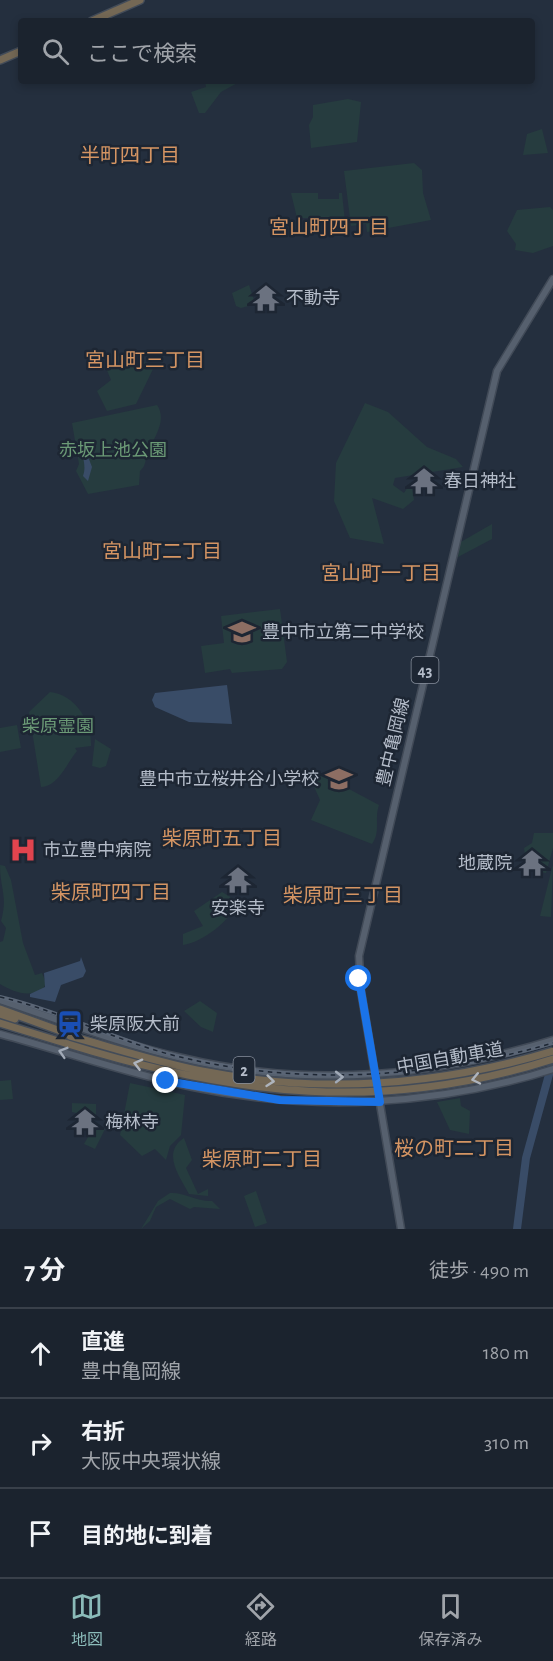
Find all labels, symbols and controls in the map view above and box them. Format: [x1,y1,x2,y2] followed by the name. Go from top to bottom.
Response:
[18,18,535,84] search box
[39,35,72,68] icon: search
[87,43,197,65] text: ここで検索
[80,145,180,166] district label: 半町四丁目
[269,217,389,238] district label: 宮山町四丁目
[251,283,281,313] temple icon: 不動寺
[286,289,340,308] place label: 不動寺
[85,350,205,371] district label: 宮山町三丁目
[59,441,167,460] park label: 赤坂上池公園
[409,466,439,496] temple icon: 春日神社
[444,471,516,491] place label: 春日神社
[102,541,222,562] district label: 宮山町二丁目
[321,563,441,584] district label: 宮山町一丁目
[227,617,257,647] school or university icon: 豊中市立第二中学校
[262,622,424,642] place label: 豊中市立第二中学校
[412,657,438,683] road number: 43
[373,696,413,788] street label: 豊中亀岡線
[22,717,94,736] park label: 柴原霊園
[324,764,354,794] school or university icon: 豊中市立桜井谷小学校
[139,769,319,789] place label: 豊中市立桜井谷小学校
[162,828,282,849] district label: 柴原町五丁目
[8,835,38,865] hospital icon: 市立豊中病院
[43,841,151,860] place label: 市立豊中病院
[517,848,547,878] temple icon: 地蔵院
[458,854,512,873] place label: 地蔵院
[223,865,253,895] temple icon: 安楽寺
[51,882,171,903] district label: 柴原町四丁目
[283,885,403,906] district label: 柴原町三丁目
[211,899,265,918] place label: 安楽寺
[345,965,371,991] route start
[55,1009,85,1039] station icon: 柴原阪大前
[90,1014,180,1034] place label: 柴原阪大前
[395,1039,505,1077] street label: 中国自動車道
[58,1047,69,1059] one-way arrow
[234,1057,254,1083] road number: 2
[133,1059,144,1071] one-way arrow
[152,1067,178,1093] route end
[334,1071,343,1083] one-way arrow
[472,1072,482,1085] one-way arrow
[265,1074,274,1087] one-way arrow
[70,1107,100,1137] temple icon: 梅林寺
[105,1112,159,1132] place label: 梅林寺
[394,1138,514,1159] district label: 桜の町二丁目
[202,1149,322,1170] district label: 柴原町二丁目
[24,1258,65,1284] text: 7 分
[429,1261,529,1281] text: 徒歩 · 490 m
[81,1331,125,1353] text: 直進
[24,1337,57,1370] icon: ahead
[483,1343,529,1363] text: 180 m
[81,1362,181,1382] text: 豊中亀岡線
[81,1421,125,1443] text: 右折
[24,1427,57,1460] icon: right
[484,1433,529,1453] text: 310 m
[81,1452,221,1472] text: 大阪中央環状線
[24,1517,57,1550] icon: arrive
[81,1525,213,1547] text: 目的地に到着
[70,1590,103,1650] tab: 地図
[244,1590,277,1650] tab: 経路
[418,1590,482,1650] tab: 保存済み

